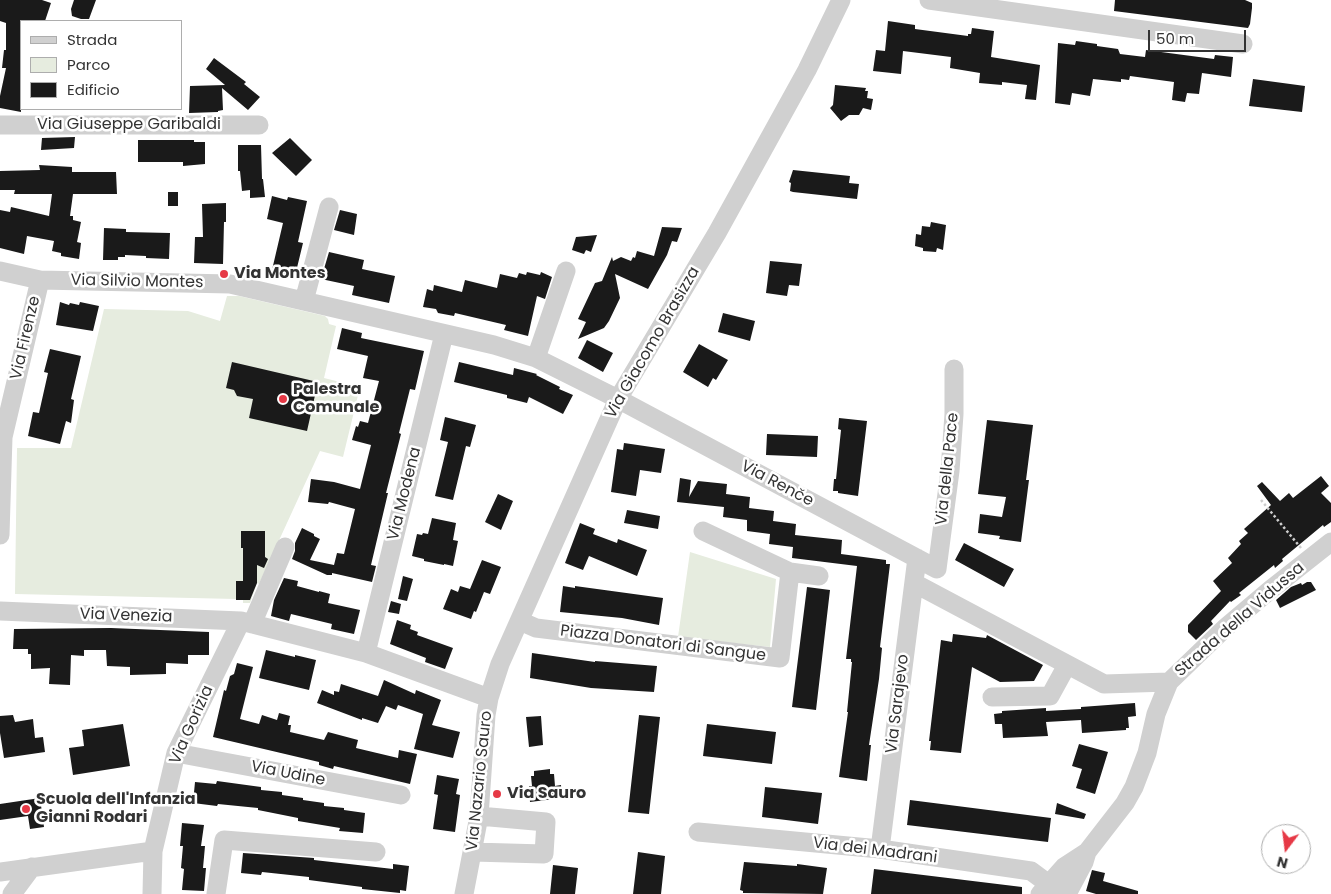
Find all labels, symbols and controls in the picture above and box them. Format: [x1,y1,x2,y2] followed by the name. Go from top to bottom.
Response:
[20,20,182,110] legend
[1151,20,1248,52] scale bar
[1156,28,1194,49] text: 50 m
[67,29,117,50] text: Strada
[67,54,110,75] text: Parco
[67,79,120,100] text: Edificio
[37,115,221,135] street label: Via Giuseppe Garibaldi
[234,264,326,284] place label: Via Montes
[602,264,704,422] street label: Via Giacomo Brasizza
[218,268,230,280] marker: Via Montes
[70,271,204,293] street label: Via Silvio Montes
[7,294,45,382] street label: Via Firenze
[293,380,379,418] place label: Palestra Comunale
[277,393,289,405] marker: Palestra Comunale
[933,412,963,526] street label: Via della Pace
[384,445,426,543] street label: Via Modena
[737,457,817,511] street label: Via Renče
[1171,559,1309,681] street label: Strada della Vidussa
[79,605,173,627] street label: Via Venezia
[559,622,767,666] street label: Piazza Donatori di Sangue
[882,653,914,755] street label: Via Sarajevo
[166,683,218,767] street label: Via Gorizia
[463,710,497,852] street label: Via Nazario Sauro
[249,757,327,791] street label: Via Udine
[507,784,586,804] place label: Via Sauro
[491,788,503,800] marker: Via Sauro
[36,790,196,828] place label: Scuola dell'Infanzia Gianni Rodari
[20,803,32,815] marker: Scuola dell'Infanzia Gianni Rodari
[1261,824,1311,874] north arrow
[812,834,938,868] street label: Via dei Madrani
[1275,852,1290,874] text: N

